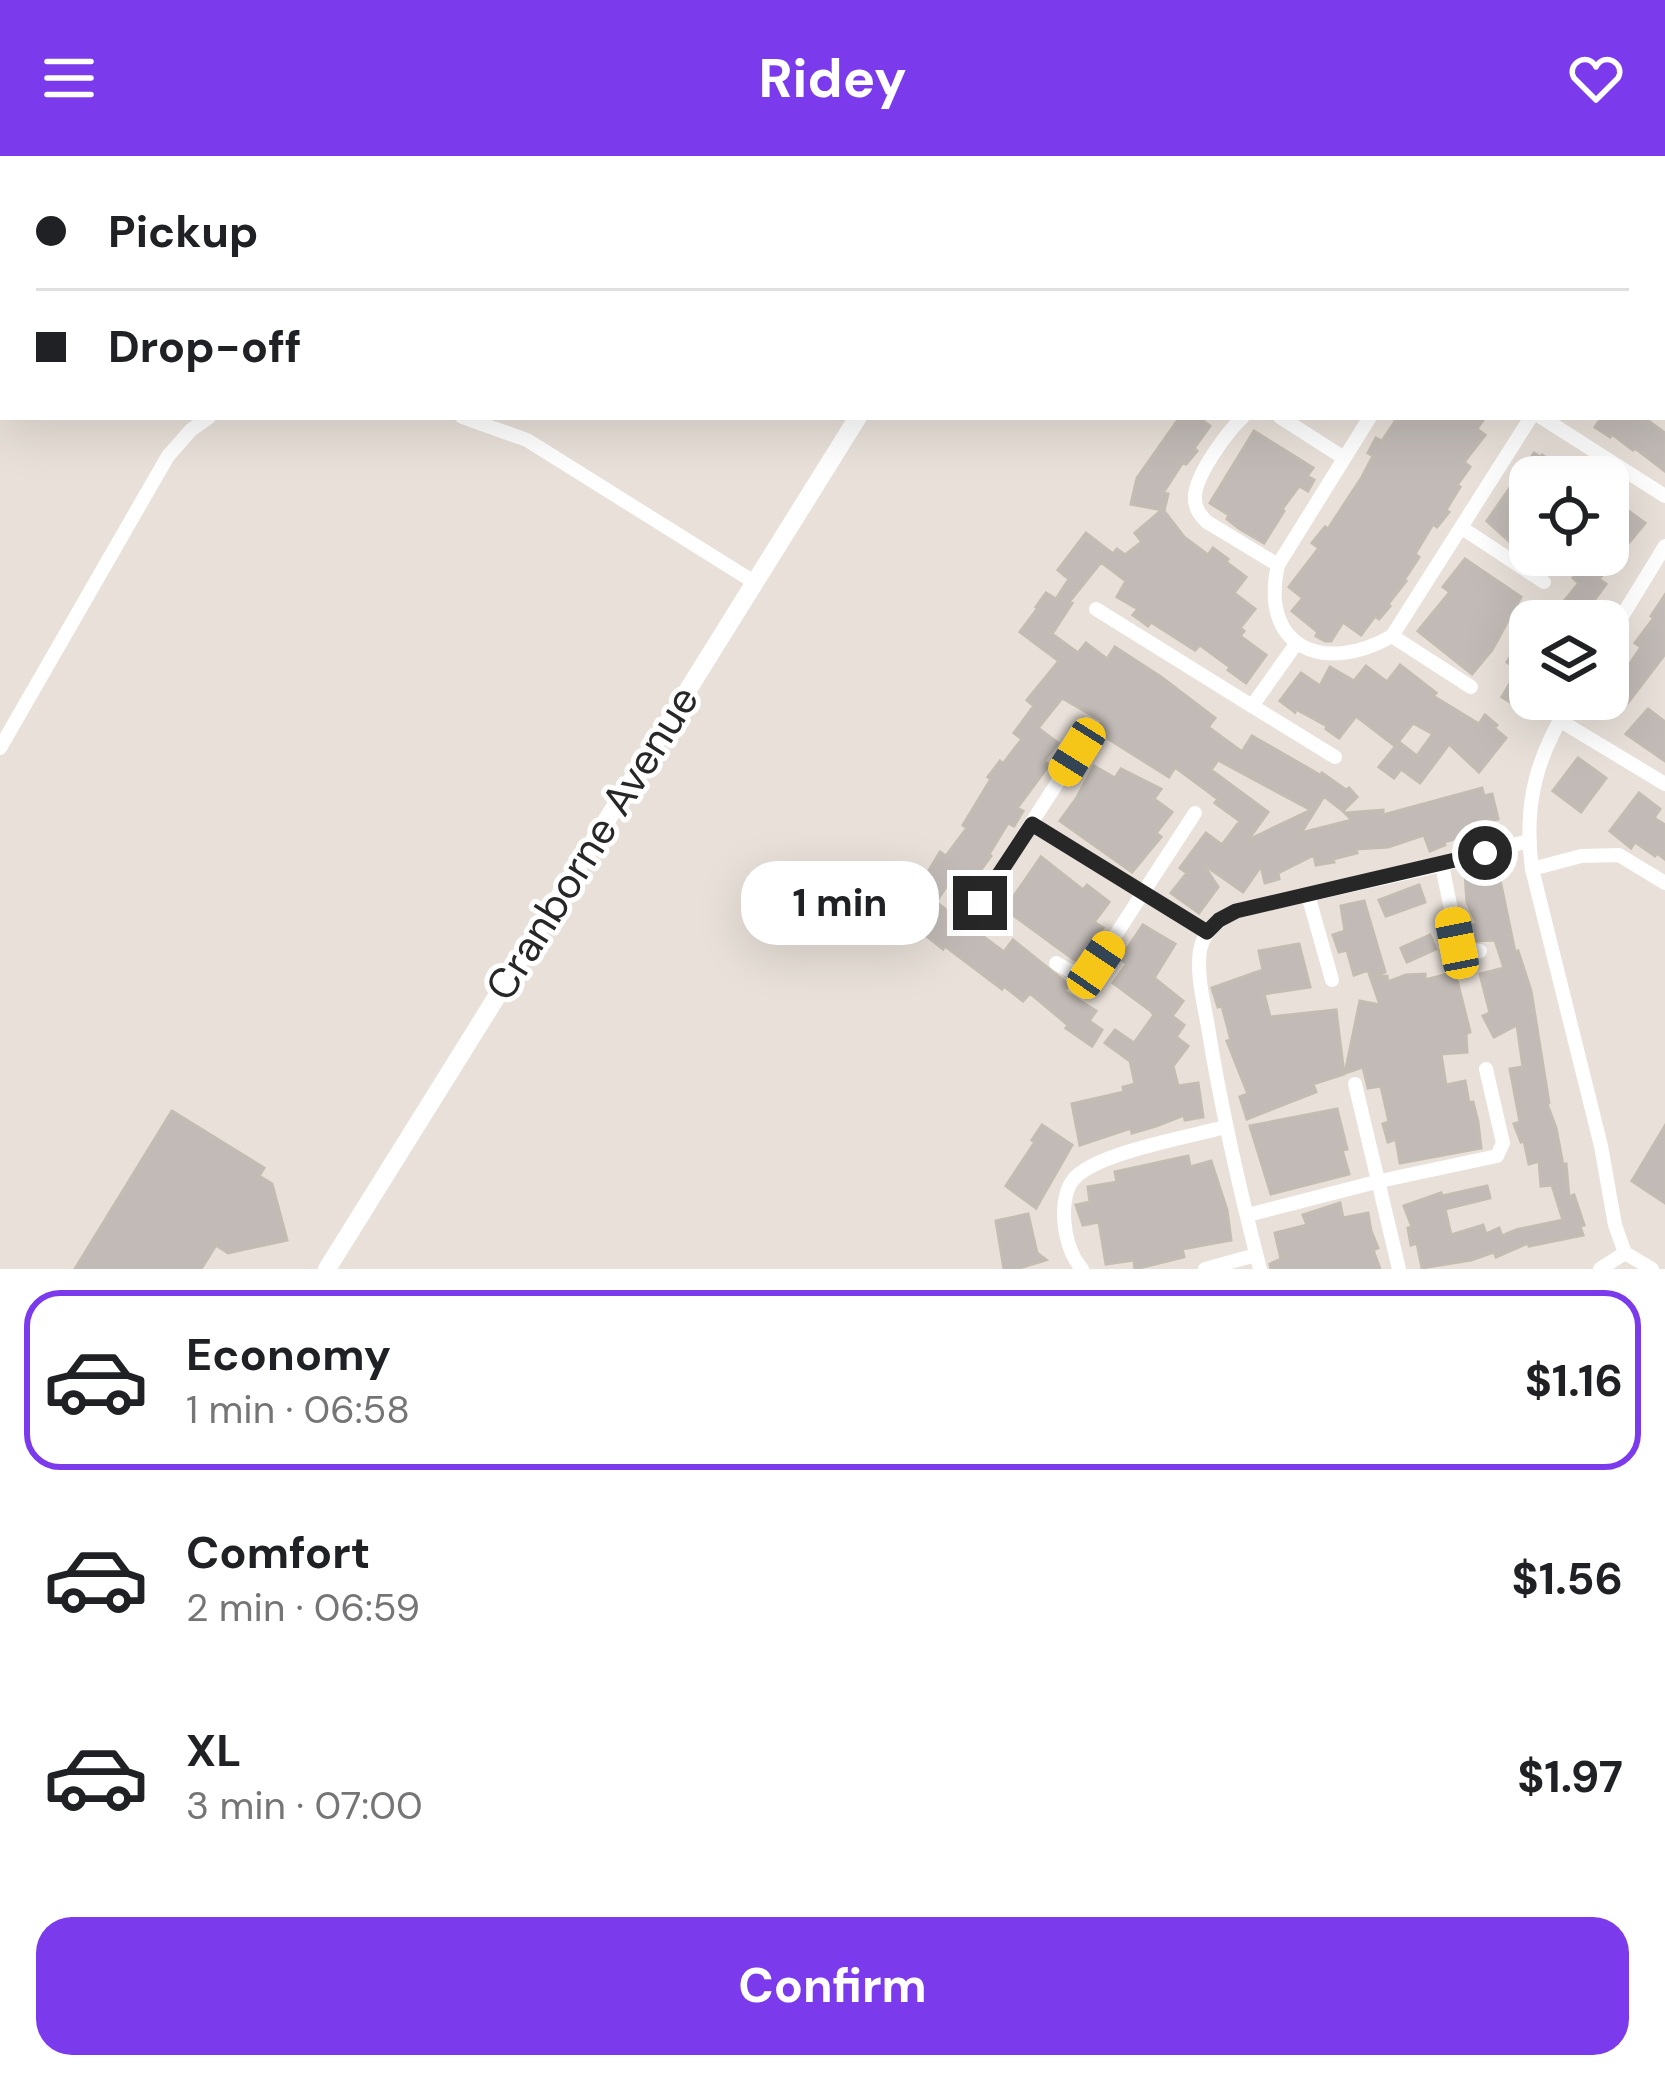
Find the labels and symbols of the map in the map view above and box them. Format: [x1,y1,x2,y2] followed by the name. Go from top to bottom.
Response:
[473,675,711,1011] street label: Cranborne Avenue
[1043,712,1111,792] car
[1458,826,1512,880] route start
[740,861,938,945] callout: 1 min
[953,876,1007,930] route end
[1432,904,1482,982] car
[1061,925,1131,1005] car

